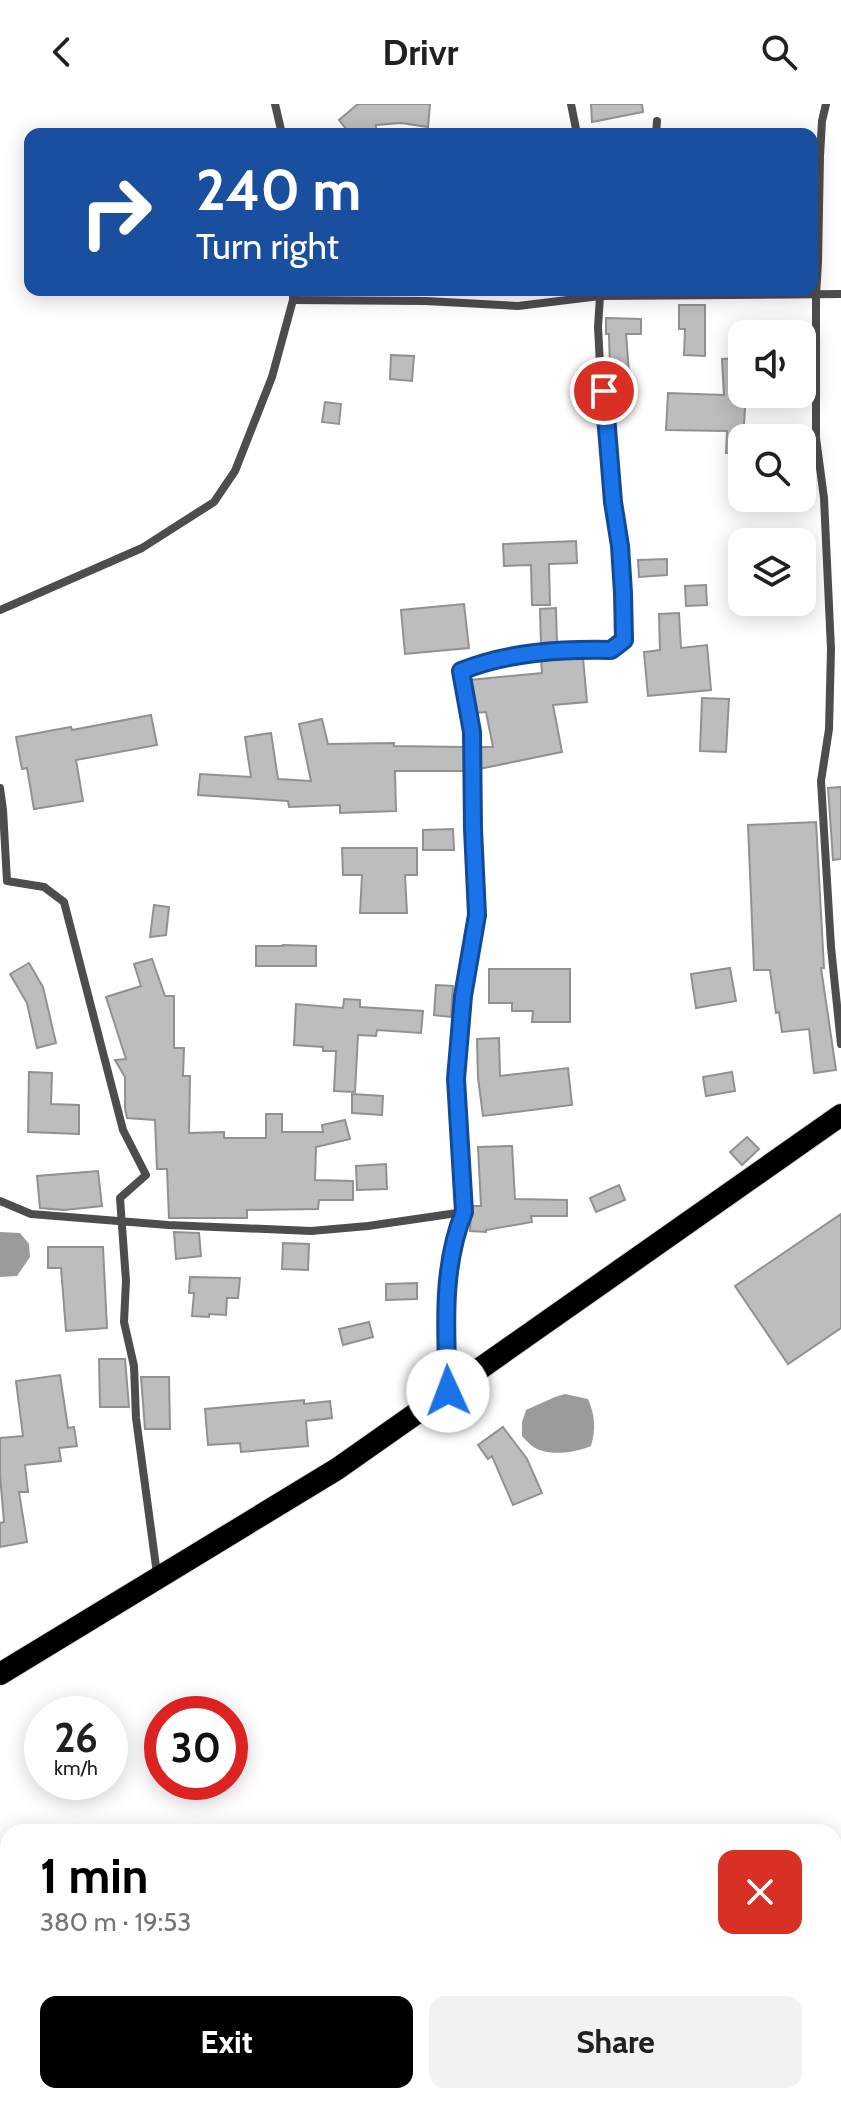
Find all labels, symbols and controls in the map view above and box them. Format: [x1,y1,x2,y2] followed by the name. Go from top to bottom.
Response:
[40,30,84,74] icon: back
[383,30,458,74] text: Drivr
[757,30,801,74] icon: search
[196,156,361,224] text: 240 m
[64,160,168,264] icon: right
[196,224,339,268] text: Turn right
[728,320,816,616] map controls
[728,320,816,408] button: sound
[570,357,638,425] pin
[582,369,626,413] icon: arrive
[728,424,816,512] button: search
[728,528,816,616] button: layers
[406,1349,490,1433] position arrow
[144,1696,248,1800] speed limit sign: 30
[54,1713,98,1762] text: 26
[54,1756,98,1780] text: km/h
[40,1847,148,1905] text: 1 min
[718,1850,802,1934] button: close
[40,1906,191,1938] text: 380 m · 19:53
[40,1996,413,2088] button: Exit
[429,1996,802,2088] button: Share

